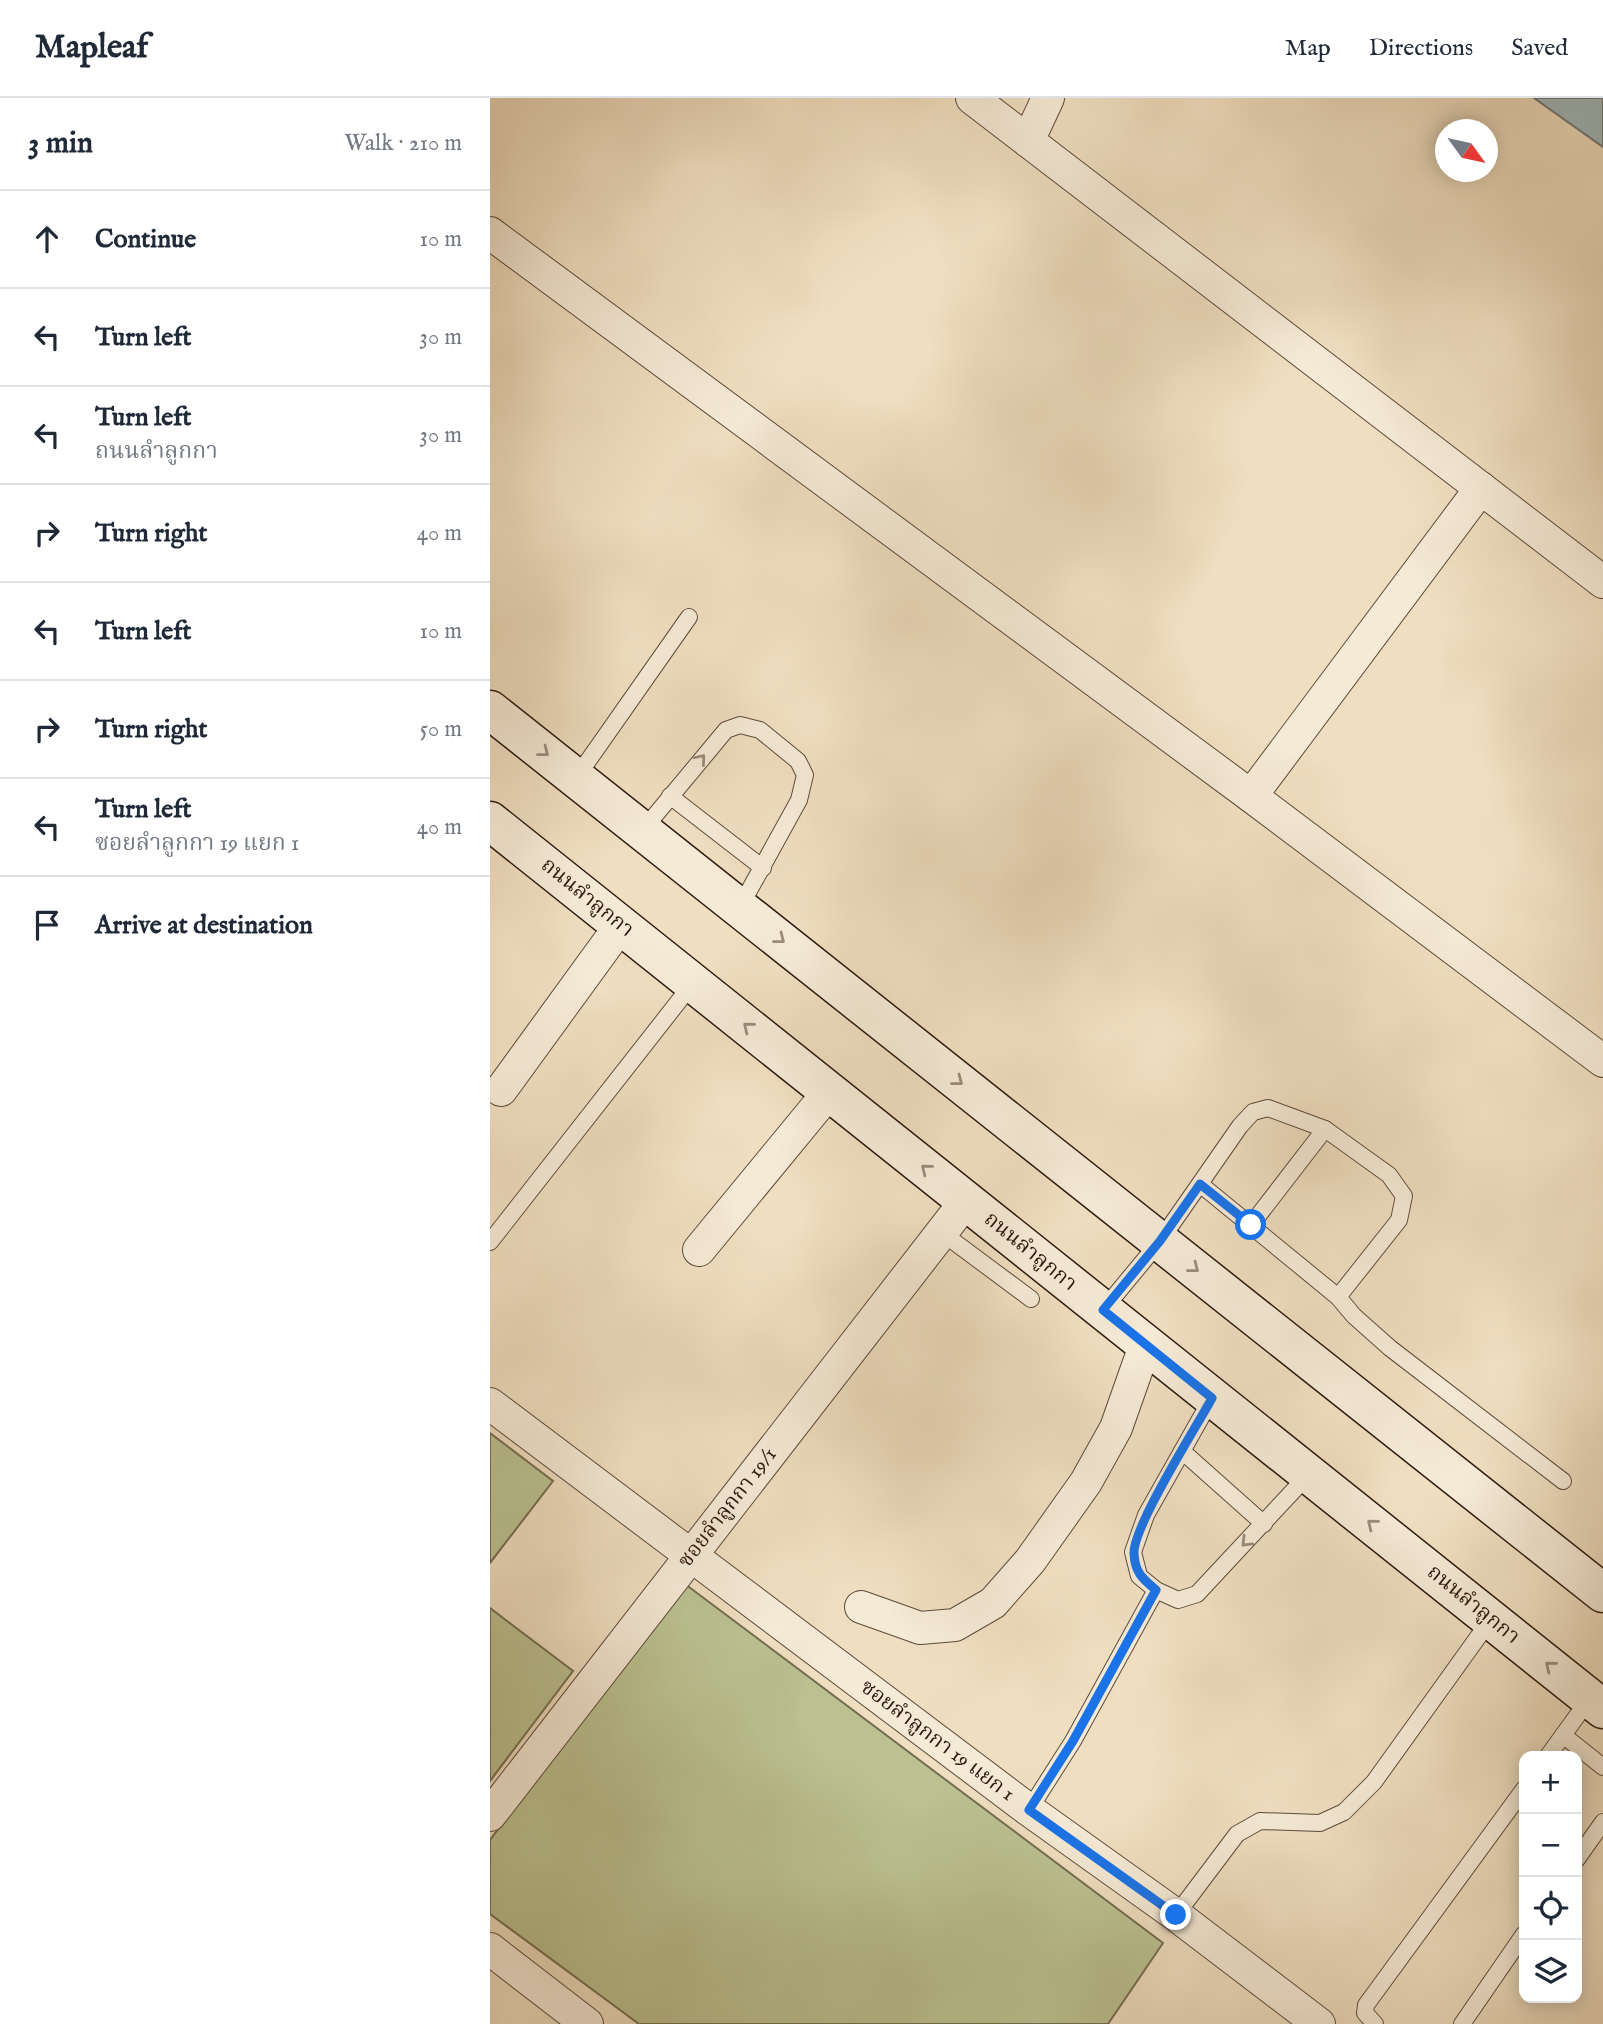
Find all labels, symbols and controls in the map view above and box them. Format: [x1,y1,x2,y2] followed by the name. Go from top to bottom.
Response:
[35,27,148,69] text: Mapleaf
[1285,33,1331,64] text: Map
[1369,33,1473,64] text: Directions
[1511,33,1568,64] text: Saved
[1435,119,1498,182] north arrow
[28,125,93,163] text: 3 min
[345,129,462,158] text: Walk · 210 m
[28,220,66,258] icon: ahead
[95,223,196,256] text: Continue
[419,225,462,254] text: 10 m
[28,318,66,356] icon: left
[95,321,192,354] text: Turn left
[419,323,462,352] text: 30 m
[95,401,192,434] text: Turn left
[28,416,66,454] icon: left
[419,421,462,450] text: 30 m
[95,437,218,466] text: ถนนลำลูกกา
[28,514,66,552] icon: right
[95,517,208,550] text: Turn right
[417,519,462,548] text: 40 m
[28,612,66,650] icon: left
[95,615,192,648] text: Turn left
[419,617,462,646] text: 10 m
[28,710,66,748] icon: right
[95,713,208,746] text: Turn right
[420,715,462,744] text: 50 m
[536,744,548,757] one-way arrow
[693,755,705,768] one-way arrow
[95,793,192,826] text: Turn left
[28,808,66,846] icon: left
[417,813,462,842] text: 40 m
[95,829,299,858] text: ซอยลำลูกกา 19 แยก 1
[535,852,639,944] street label: ถนนลำลูกกา
[28,906,66,944] icon: arrive
[95,909,313,942] text: Arrive at destination
[772,931,784,944] one-way arrow
[743,1023,756,1035] one-way arrow
[950,1072,962,1085] one-way arrow
[921,1164,933,1177] one-way arrow
[978,1206,1082,1298] street label: ถนนลำลูกกา
[1235,1209,1266,1240] route start
[1186,1259,1198,1272] one-way arrow
[673,1442,783,1574] street label: ซอยลำลูกกา 19/1
[1367,1520,1379,1533] one-way arrow
[1241,1534,1254,1547] one-way arrow
[1421,1559,1525,1651] street label: ถนนลำลูกกา
[1545,1662,1557,1675] one-way arrow
[854,1674,1020,1808] street label: ซอยลำลูกกา 19 แยก 1
[1519,1751,1582,2003] map controls
[1519,1751,1582,1814] button: +
[1519,1814,1582,1877] button: −
[1519,1877,1582,1940] button: locate
[1160,1899,1191,1930] route end
[1519,1940,1582,2003] button: layers

